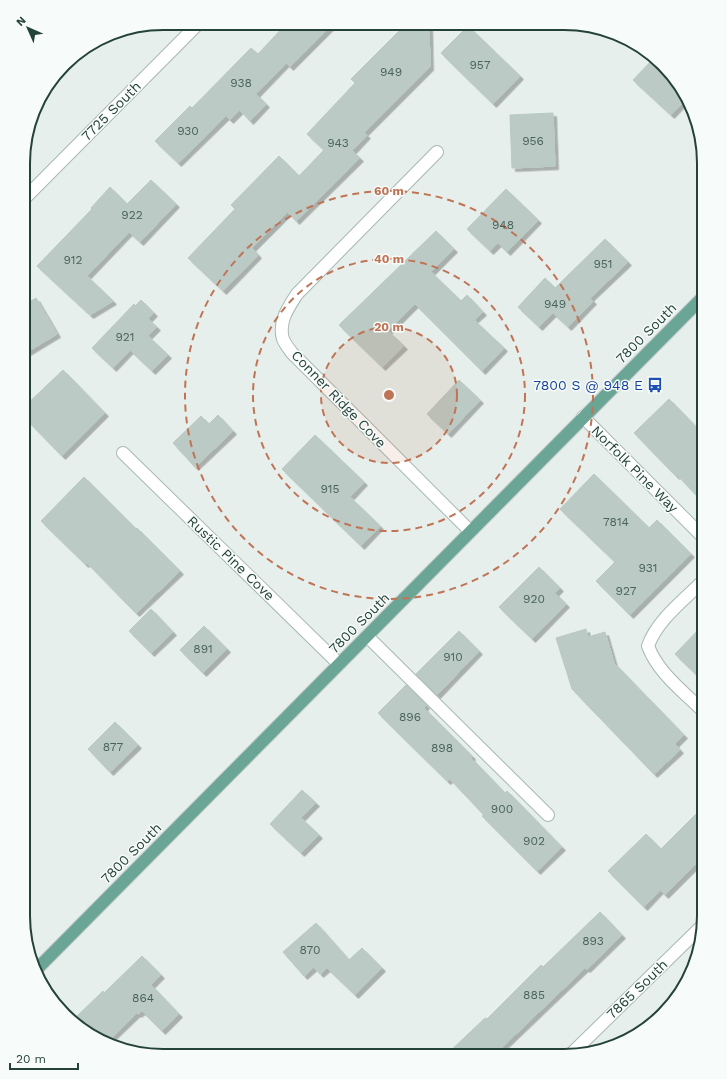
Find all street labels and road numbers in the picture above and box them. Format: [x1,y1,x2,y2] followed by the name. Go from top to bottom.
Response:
[78,78,144,144] street label: 7725 South
[612,299,680,367] street label: 7800 South
[288,347,390,451] street label: Conner Ridge Cove
[588,422,682,516] street label: Norfolk Pine Way
[184,512,278,604] street label: Rustic Pine Cove
[325,589,393,657] street label: 7800 South
[97,819,165,887] street label: 7800 South
[603,956,671,1022] street label: 7865 South

